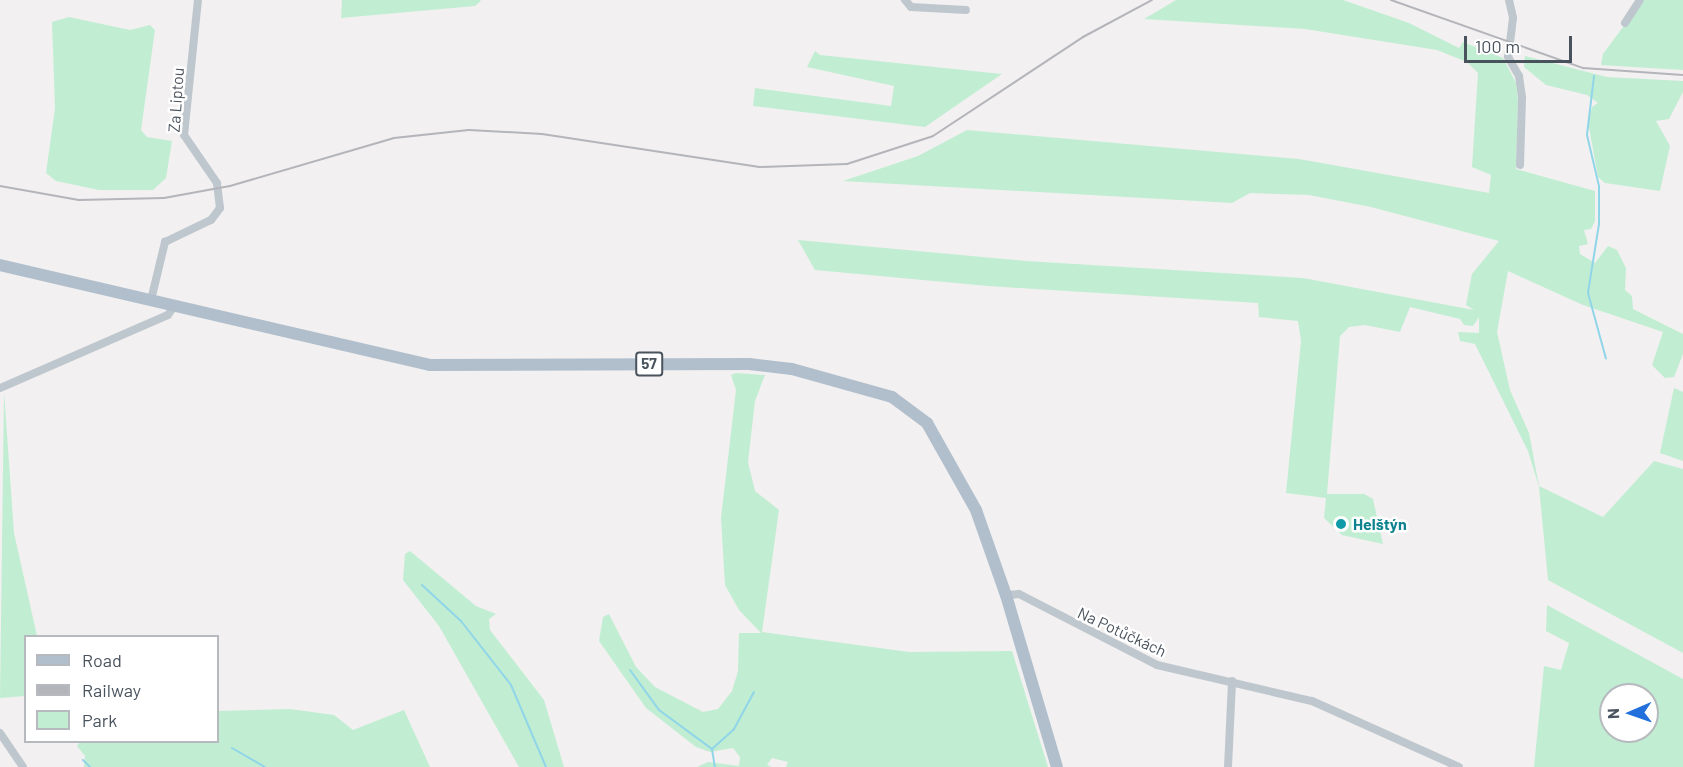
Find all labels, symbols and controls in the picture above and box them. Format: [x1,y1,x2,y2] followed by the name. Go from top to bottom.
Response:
[1467,24,1575,62] scale bar
[1475,35,1520,57] text: 100 m
[164,67,188,133] street label: Za Liptou
[634,352,664,376] road number: 57
[1353,514,1407,534] place label: Helštýn
[1334,517,1348,531] marker: Helštýn
[1075,603,1169,661] street label: Na Potůčkách
[24,635,219,743] legend
[82,649,122,671] text: Road
[82,679,141,701] text: Railway
[1599,683,1659,743] north arrow
[1603,708,1622,719] text: N
[82,709,117,731] text: Park

